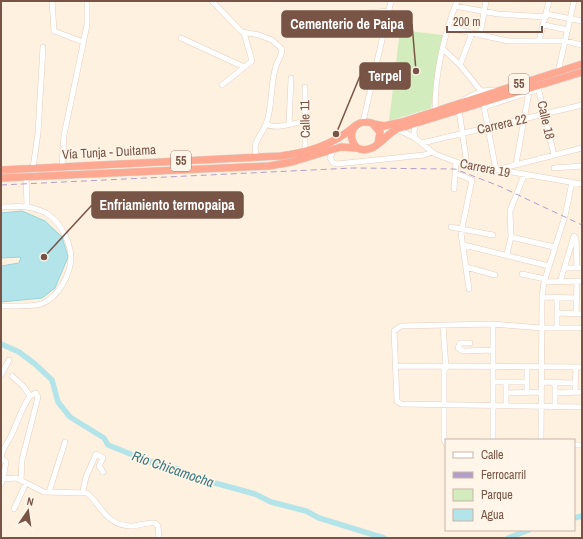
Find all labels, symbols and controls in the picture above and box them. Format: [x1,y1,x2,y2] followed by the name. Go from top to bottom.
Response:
[447,8,542,34] scale bar
[282,11,412,37] callout: Cementerio de Paipa
[453,14,480,30] text: 200 m
[290,15,404,33] text: Cementerio de Paipa
[360,63,410,89] callout: Terpel
[368,67,402,85] text: Terpel
[509,74,529,94] road number: 55
[533,99,559,141] street label: Calle 18
[296,100,314,138] street label: Calle 11
[475,110,529,138] street label: Carrera 22
[62,141,157,163] street label: Vía Tunja - Duitama
[171,151,191,171] road number: 55
[458,155,512,181] street label: Carrera 19
[92,192,243,218] callout: Enfriamiento termopaipa
[99,196,235,214] text: Enfriamiento termopaipa
[445,439,575,531] legend
[130,447,216,491] water label: Río Chicamocha
[481,447,503,463] text: Calle
[481,467,526,483] text: Ferrocarril
[481,487,513,503] text: Parque
[8,491,48,531] north arrow
[26,494,35,509] text: N
[480,507,505,523] text: Agua

